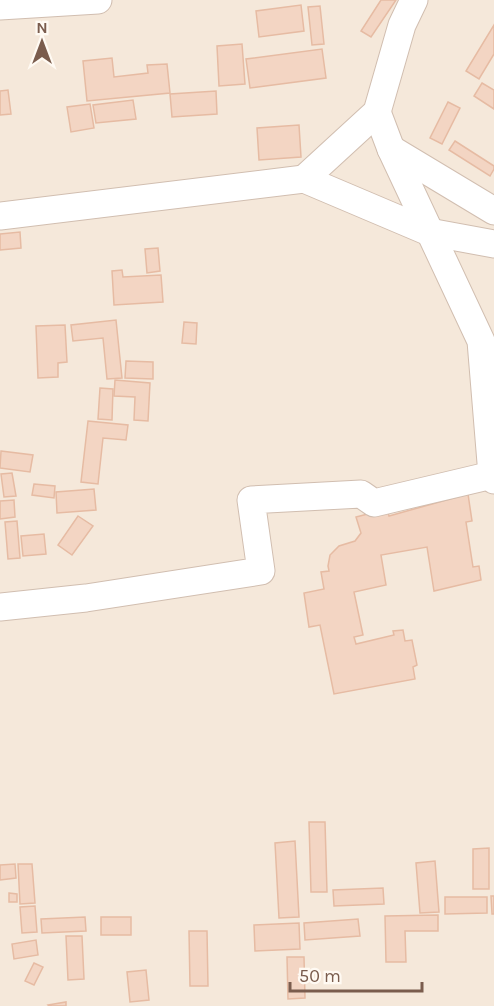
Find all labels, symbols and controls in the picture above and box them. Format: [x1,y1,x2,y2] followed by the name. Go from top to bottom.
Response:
[12,12,72,72] north arrow
[36,18,48,37] text: N
[290,955,422,993] scale bar
[299,965,341,987] text: 50 m

